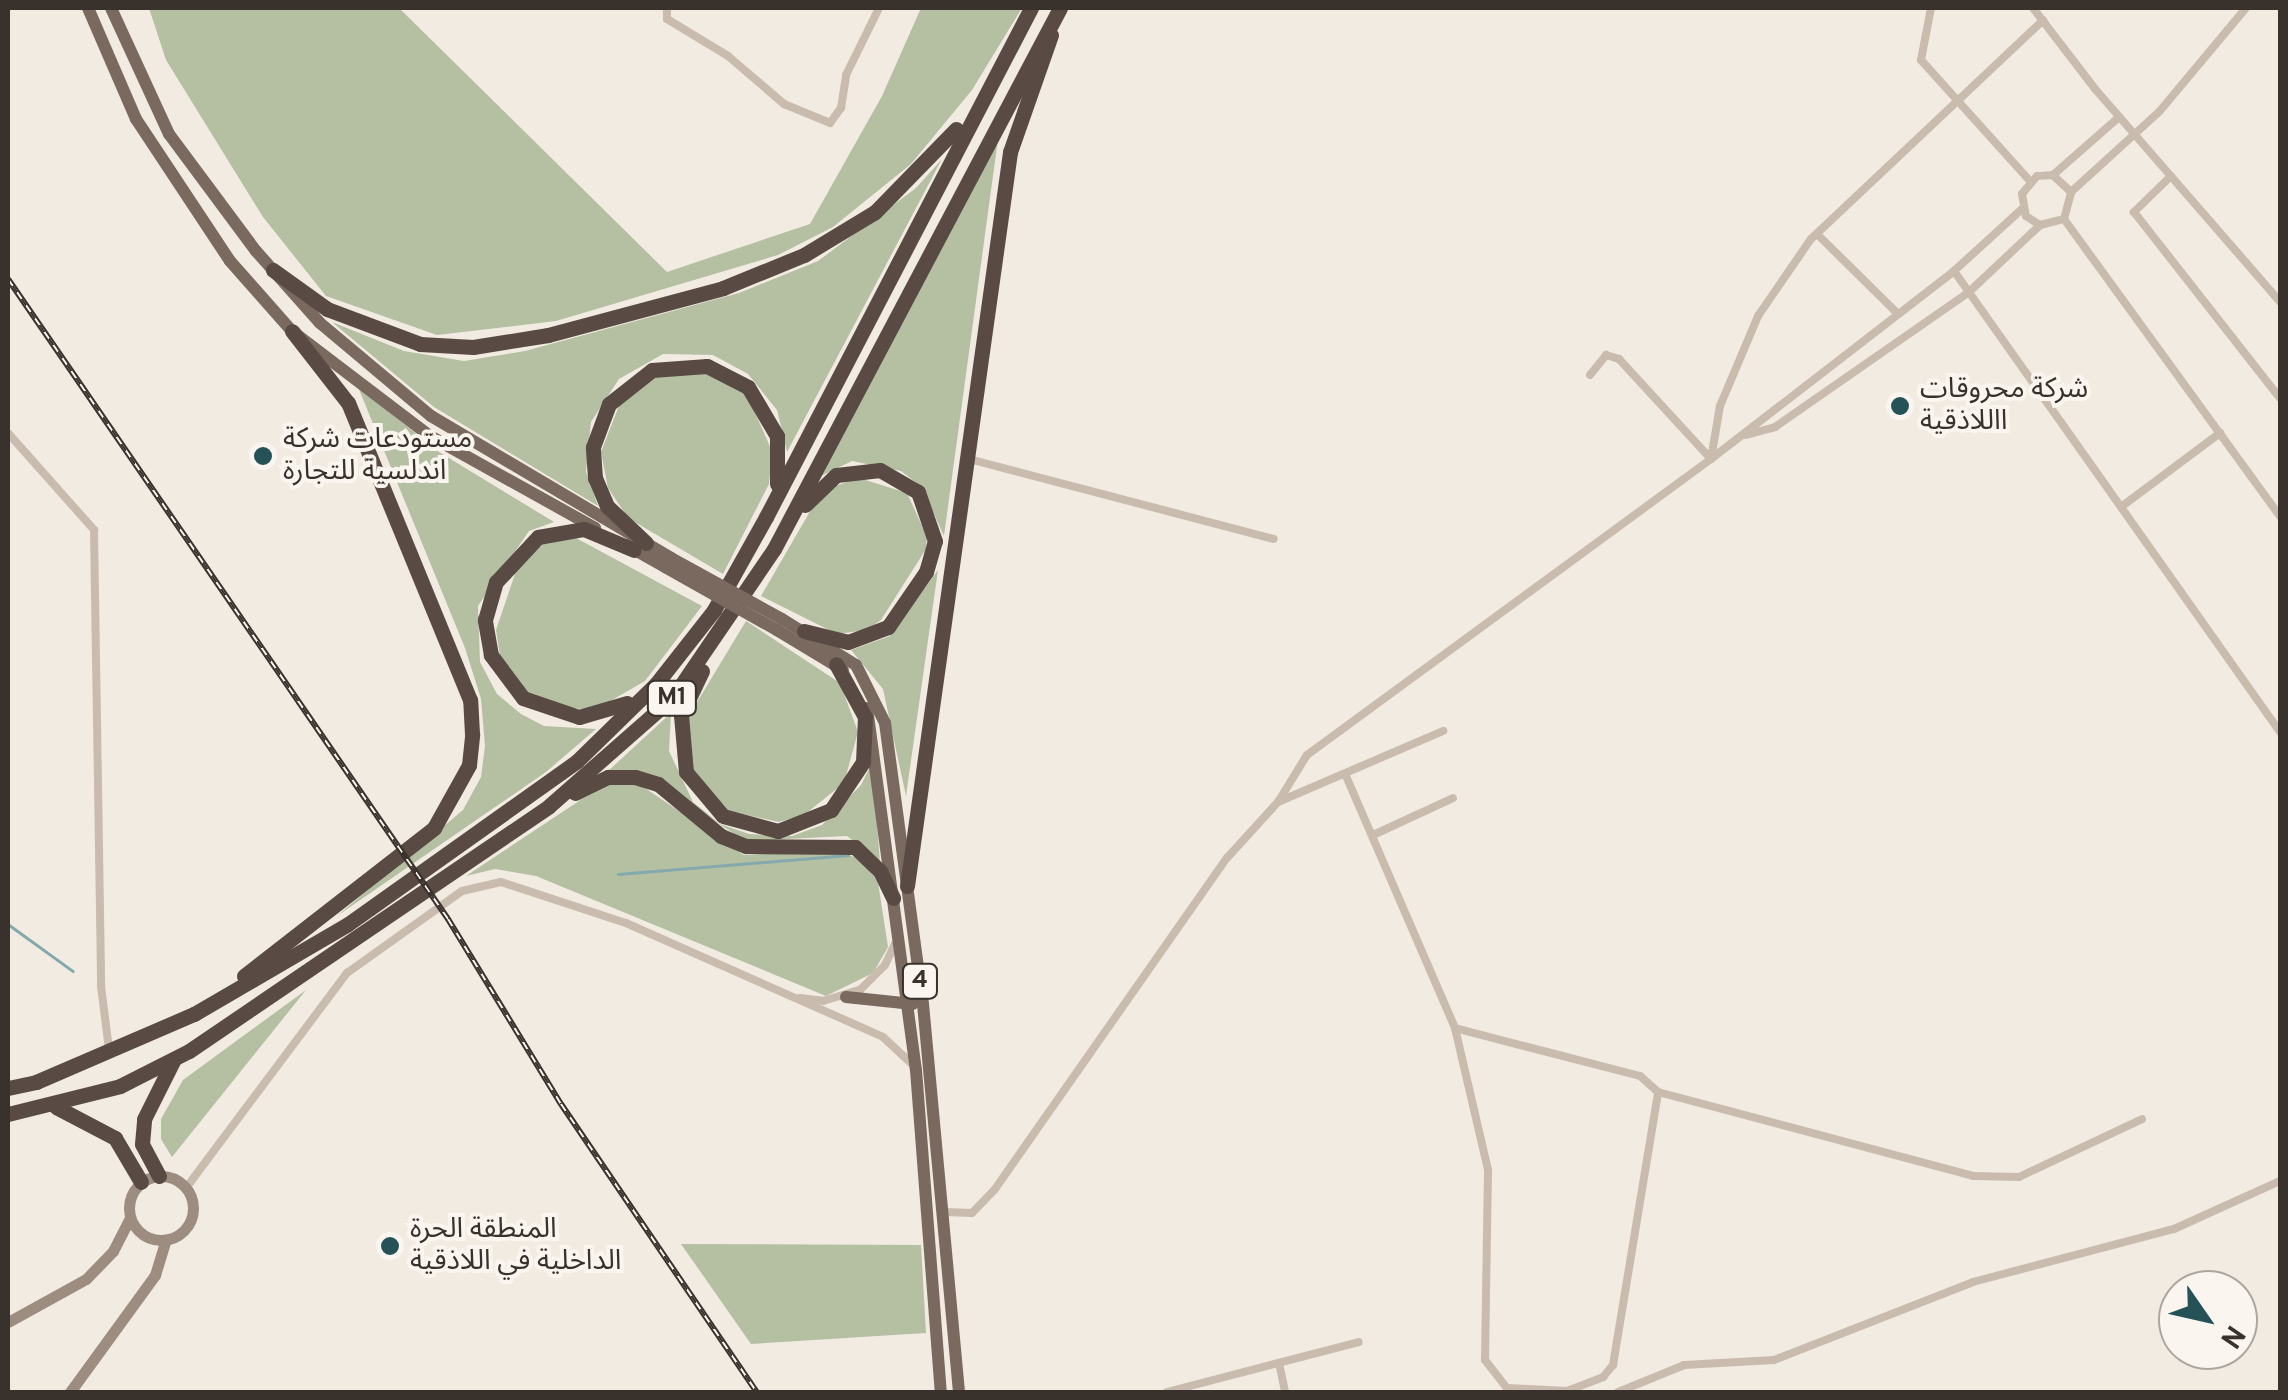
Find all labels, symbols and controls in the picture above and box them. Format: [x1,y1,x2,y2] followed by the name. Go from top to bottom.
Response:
[1920,373,2088,439] place label: شركة محروقات االلاذقية
[1889,395,1911,417] marker: شركة محروقات االلاذقية
[283,423,472,489] place label: مستودعات شركة اندلسية للتجارة
[252,445,274,467] marker: مستودعات شركة اندلسية للتجارة
[644,678,700,718] road number: M1
[900,961,940,1001] road number: 4
[410,1213,621,1279] place label: المنطقة الحرة الداخلية في اللاذقية
[379,1235,401,1257] marker: المنطقة الحرة الداخلية في اللاذقية
[2158,1270,2258,1370] north arrow
[2211,1317,2252,1354] text: N

